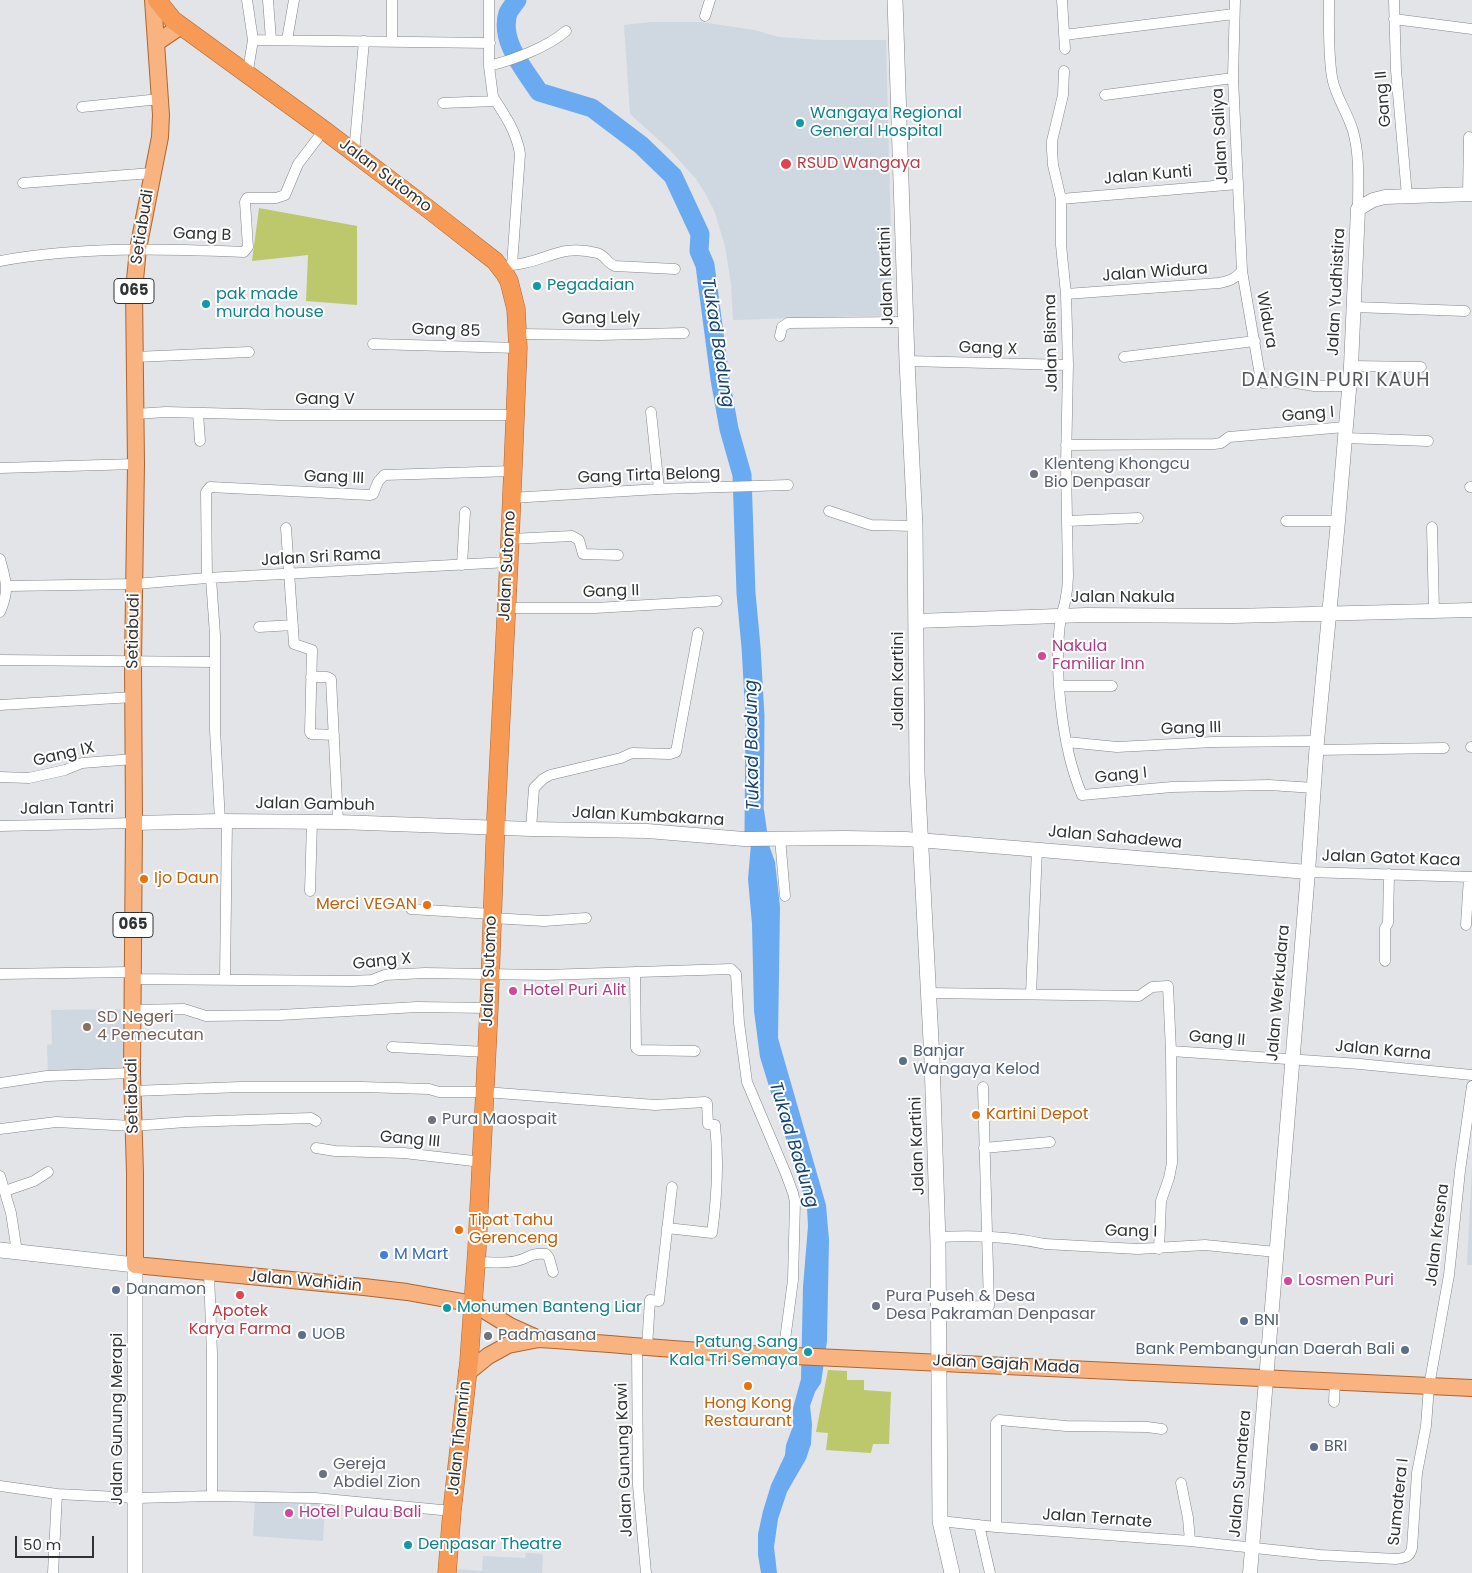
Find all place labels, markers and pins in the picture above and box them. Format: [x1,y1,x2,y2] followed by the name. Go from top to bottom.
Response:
[810,104,962,142] place label: Wangaya Regional General Hospital
[794,117,806,129] marker: Wangaya Regional General Hospital
[797,154,921,174] place label: RSUD Wangaya
[779,157,793,171] marker: RSUD Wangaya
[547,276,634,296] place label: Pegadaian
[531,280,543,292] marker: Pegadaian
[216,285,324,323] place label: pak made murda house
[200,298,212,310] marker: pak made murda house
[1044,455,1190,493] place label: Klenteng Khongcu Bio Denpasar
[1028,468,1040,480] marker: Klenteng Khongcu Bio Denpasar
[1052,637,1145,675] place label: Nakula Familiar Inn
[1036,650,1048,662] marker: Nakula Familiar Inn
[154,869,219,889] place label: Ijo Daun
[138,873,150,885] marker: Ijo Daun
[316,895,417,915] place label: Merci VEGAN
[421,899,433,911] marker: Merci VEGAN
[523,981,626,1001] place label: Hotel Puri Alit
[507,985,519,997] marker: Hotel Puri Alit
[97,1008,204,1046] place label: SD Negeri 4 Pemecutan
[81,1021,93,1033] marker: SD Negeri 4 Pemecutan
[913,1042,1040,1080] place label: Banjar Wangaya Kelod
[897,1055,909,1067] marker: Banjar Wangaya Kelod
[986,1105,1089,1125] place label: Kartini Depot
[970,1109,982,1121] marker: Kartini Depot
[442,1110,557,1130] place label: Pura Maospait
[426,1114,438,1126] marker: Pura Maospait
[469,1211,558,1249] place label: Tipat Tahu Gerenceng
[453,1224,465,1236] marker: Tipat Tahu Gerenceng
[394,1245,448,1265] place label: M Mart
[378,1249,390,1261] marker: M Mart
[1298,1271,1394,1291] place label: Losmen Puri
[1282,1275,1294,1287] marker: Losmen Puri
[126,1280,206,1300] place label: Danamon
[110,1284,122,1296] marker: Danamon
[886,1287,1096,1325] place label: Pura Puseh & Desa Desa Pakraman Denpasar
[234,1289,246,1301] marker: Apotek Karya Farma
[457,1298,642,1318] place label: Monumen Banteng Liar
[870,1300,882,1312] marker: Pura Puseh & Desa Desa Pakraman Denpasar
[189,1302,291,1340] place label: Apotek Karya Farma
[441,1302,453,1314] marker: Monumen Banteng Liar
[1254,1311,1279,1331] place label: BNI
[1238,1315,1250,1327] marker: BNI
[312,1325,345,1345] place label: UOB
[498,1326,596,1346] place label: Padmasana
[296,1329,308,1341] marker: UOB
[482,1330,494,1342] marker: Padmasana
[669,1333,798,1371] place label: Patung Sang Kala Tri Semaya
[1136,1340,1395,1360] place label: Bank Pembangunan Daerah Bali
[1399,1344,1411,1356] marker: Bank Pembangunan Daerah Bali
[802,1346,814,1358] marker: Patung Sang Kala Tri Semaya
[742,1380,754,1392] marker: Hong Kong Restaurant
[704,1394,792,1432] place label: Hong Kong Restaurant
[1324,1437,1347,1457] place label: BRI
[1308,1441,1320,1453] marker: BRI
[333,1455,421,1493] place label: Gereja Abdiel Zion
[317,1468,329,1480] marker: Gereja Abdiel Zion
[299,1503,422,1523] place label: Hotel Pulau Bali
[283,1507,295,1519] marker: Hotel Pulau Bali
[418,1535,562,1555] place label: Denpasar Theatre
[402,1539,414,1551] marker: Denpasar Theatre

